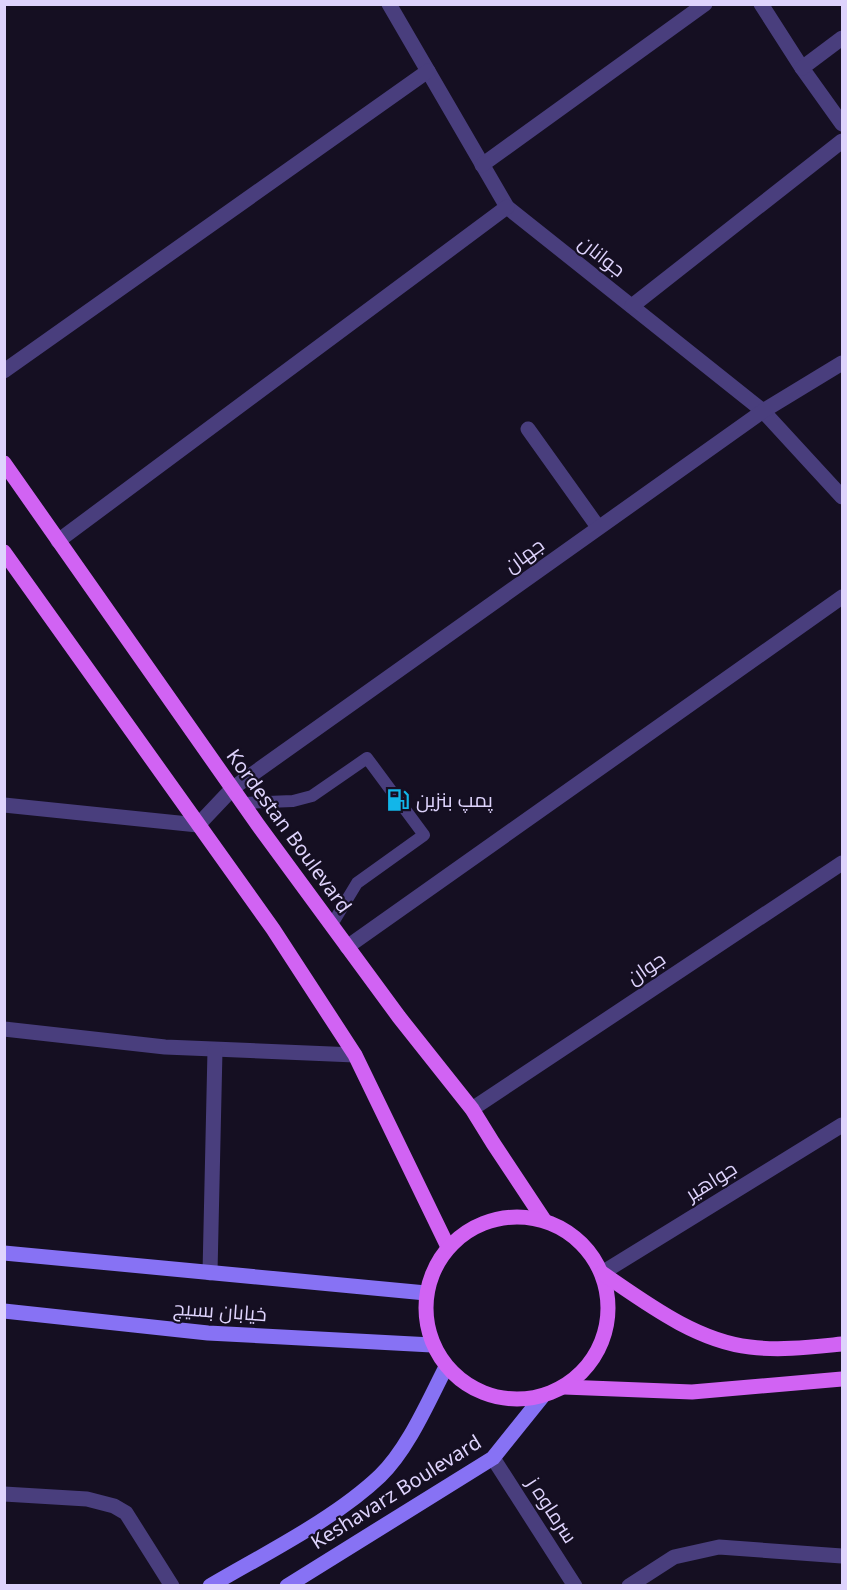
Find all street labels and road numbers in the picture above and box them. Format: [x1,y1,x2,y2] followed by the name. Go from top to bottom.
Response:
[573,229,631,282] street label: جوانان
[498,531,549,578] street label: جهان
[221,743,358,918] street label: Kordestan Boulevard
[621,945,670,990] street label: جوان
[679,1154,742,1207] street label: جواهیر
[172,1294,268,1328] street label: خیابان بسیج
[305,1428,486,1555] street label: Keshavarz Boulevard
[520,1471,584,1548] street label: سرماوه ز

